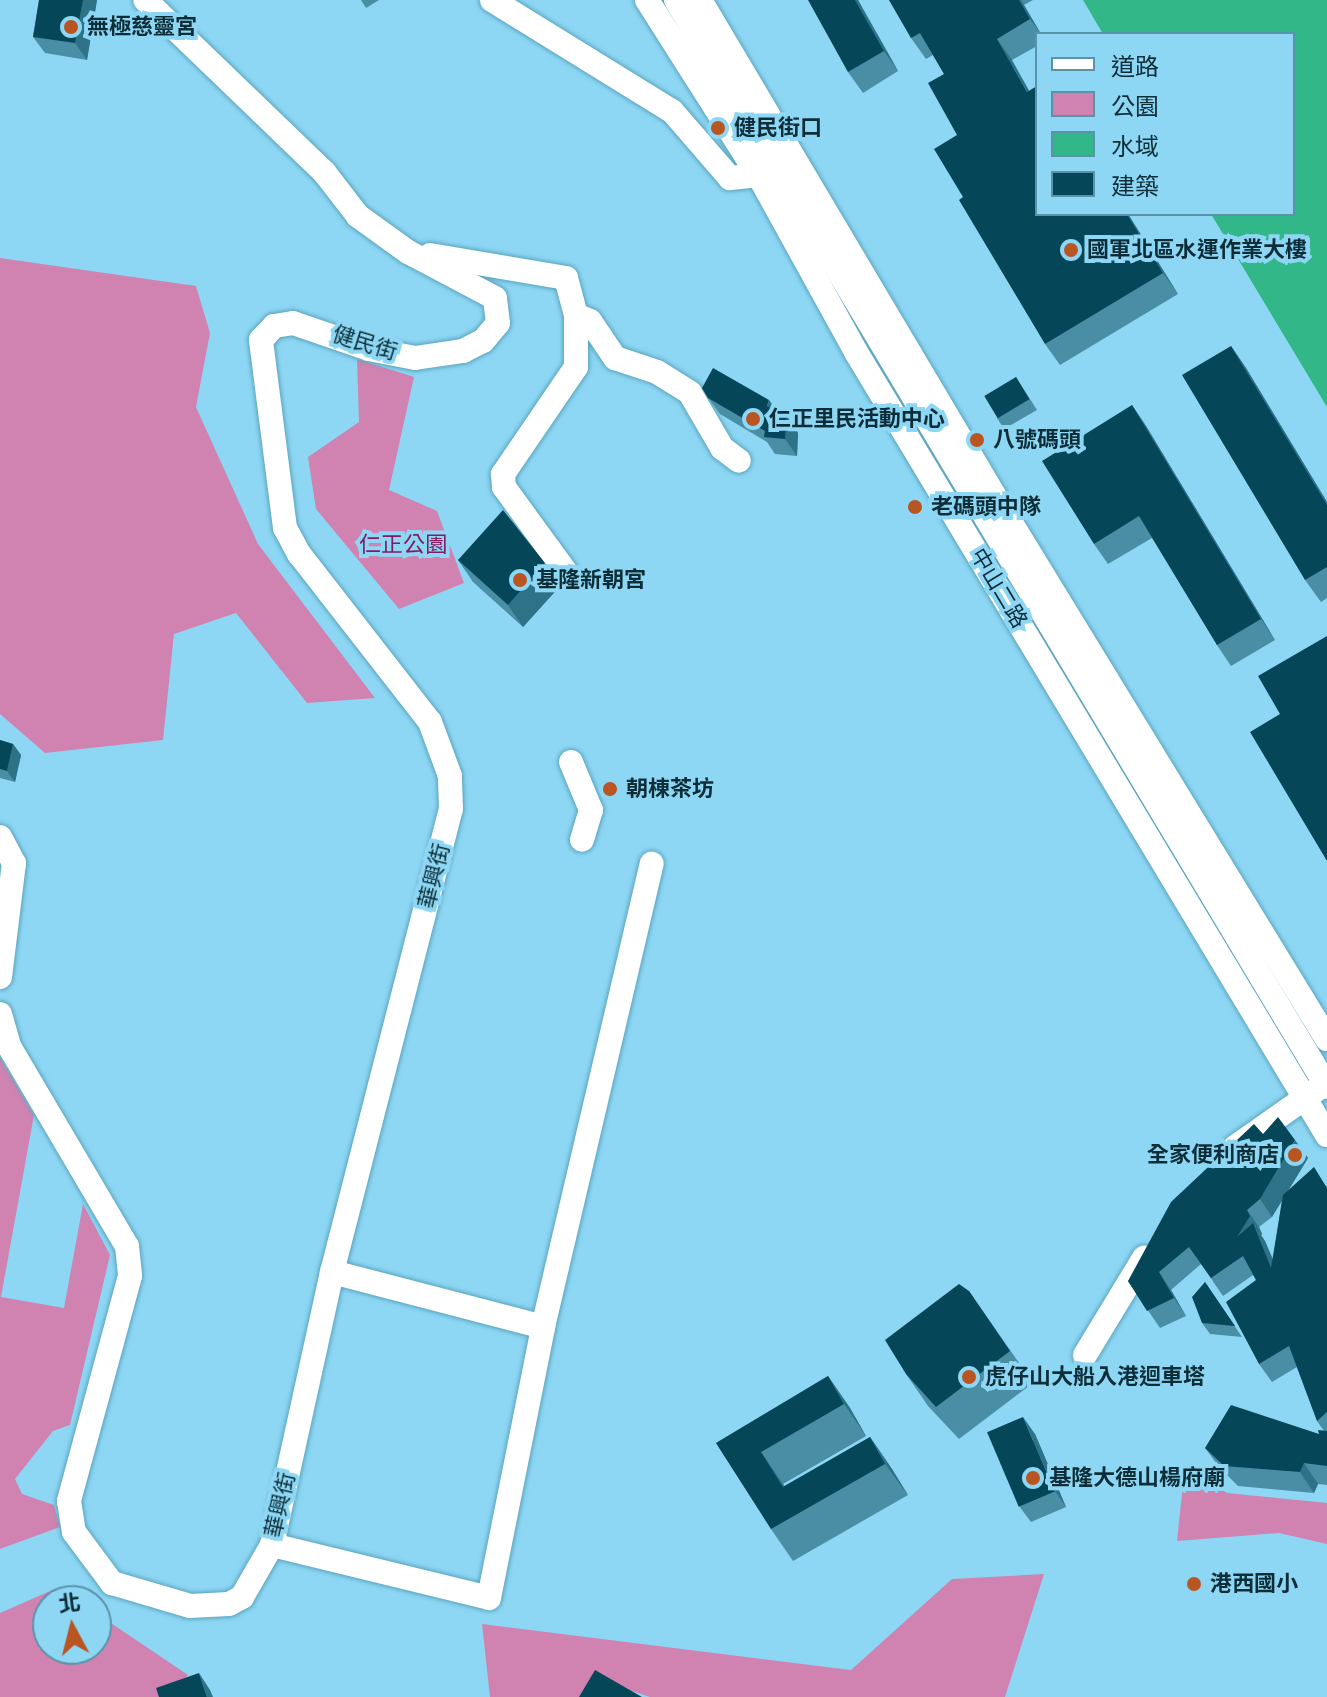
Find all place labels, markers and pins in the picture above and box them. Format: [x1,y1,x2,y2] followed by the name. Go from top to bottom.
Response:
[87,14,197,40] place label: 無極慈靈宮
[62,18,80,36] marker: 無極慈靈宮
[734,115,822,141] place label: 健民街口
[709,119,727,137] marker: 健民街口
[1087,237,1307,263] place label: 國軍北區水運作業大樓
[1062,241,1080,259] marker: 國軍北區水運作業大樓
[769,406,945,432] place label: 仁正里民活動中心
[744,410,762,428] marker: 仁正里民活動中心
[993,427,1081,453] place label: 八號碼頭
[968,431,986,449] marker: 八號碼頭
[931,494,1041,520] place label: 老碼頭中隊
[906,498,924,516] marker: 老碼頭中隊
[536,567,646,593] place label: 基隆新朝宮
[511,571,529,589] marker: 基隆新朝宮
[626,776,714,802] place label: 朝棟茶坊
[601,780,619,798] marker: 朝棟茶坊
[1147,1142,1279,1168] place label: 全家便利商店
[1286,1146,1304,1164] marker: 全家便利商店
[985,1364,1205,1390] place label: 虎仔山大船入港迴車塔
[960,1368,978,1386] marker: 虎仔山大船入港迴車塔
[1049,1465,1225,1491] place label: 基隆大德山楊府廟
[1024,1469,1042,1487] marker: 基隆大德山楊府廟
[1210,1571,1298,1597] place label: 港西國小
[1185,1575,1203,1593] marker: 港西國小

